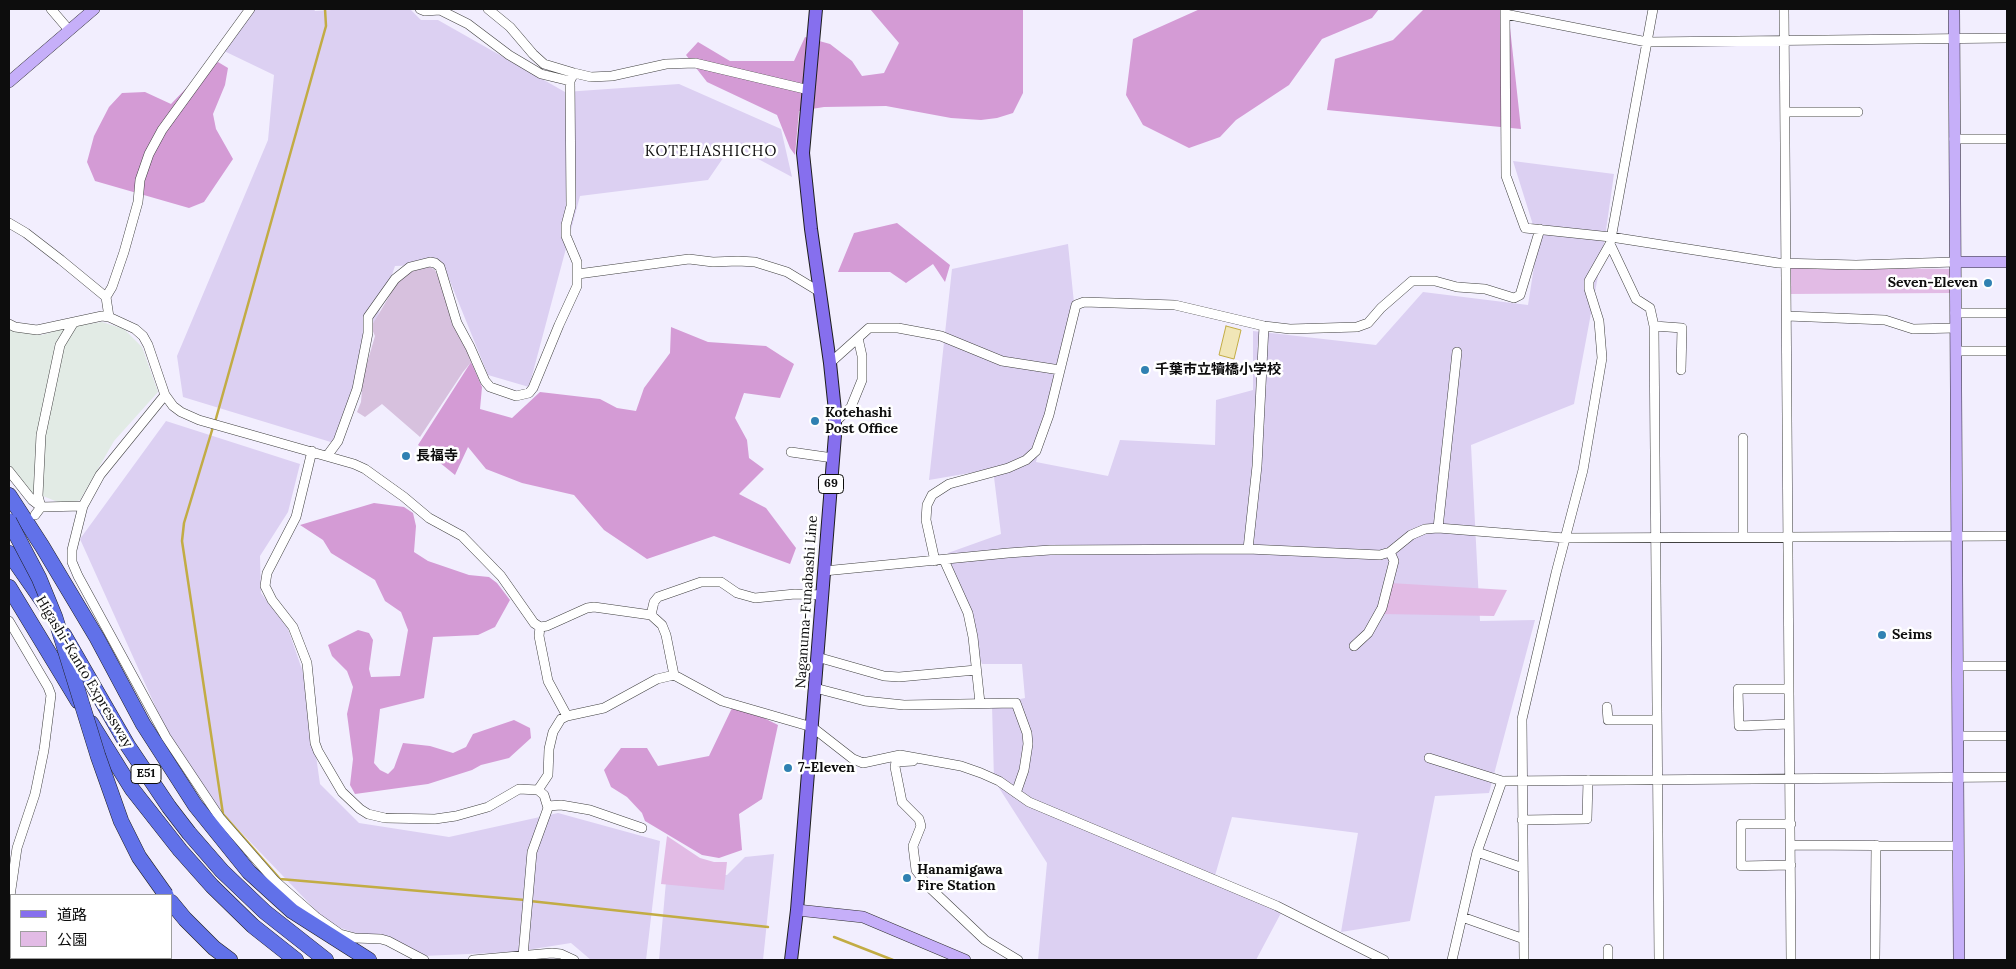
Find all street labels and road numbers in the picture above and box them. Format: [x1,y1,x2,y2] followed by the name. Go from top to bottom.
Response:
[818,474,844,494] road number: 69
[793,515,821,689] street label: Naganuma-Funabashi Line
[32,593,136,751] street label: Higashi-Kanto Expressway
[131,764,161,784] road number: E51

